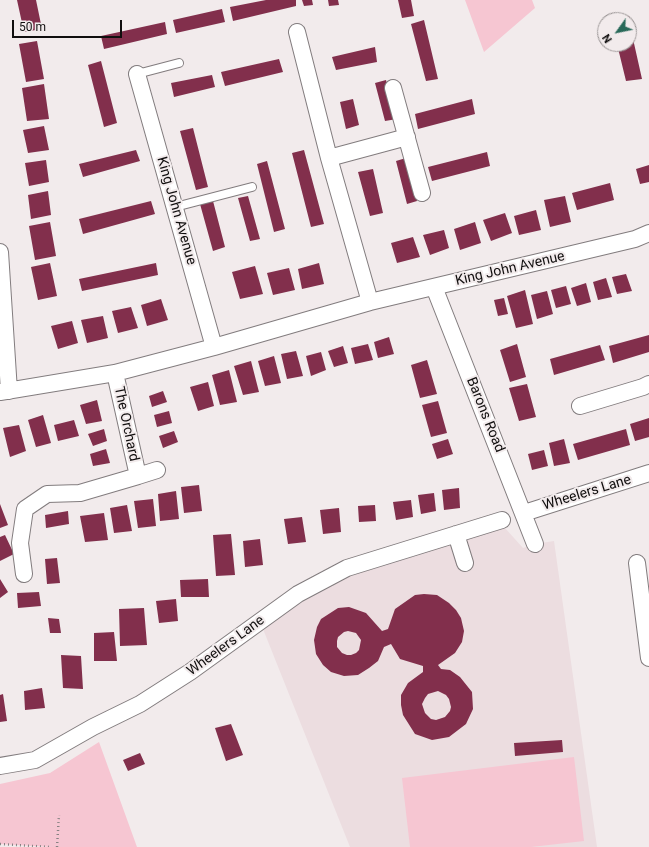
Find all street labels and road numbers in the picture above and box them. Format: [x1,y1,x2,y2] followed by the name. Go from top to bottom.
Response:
[153,155,199,267] street label: King John Avenue
[454,248,566,290] street label: King John Avenue
[462,375,508,455] street label: Barons Road
[110,385,142,463] street label: The Orchard
[541,472,633,514] street label: Wheelers Lane
[184,612,268,680] street label: Wheelers Lane

